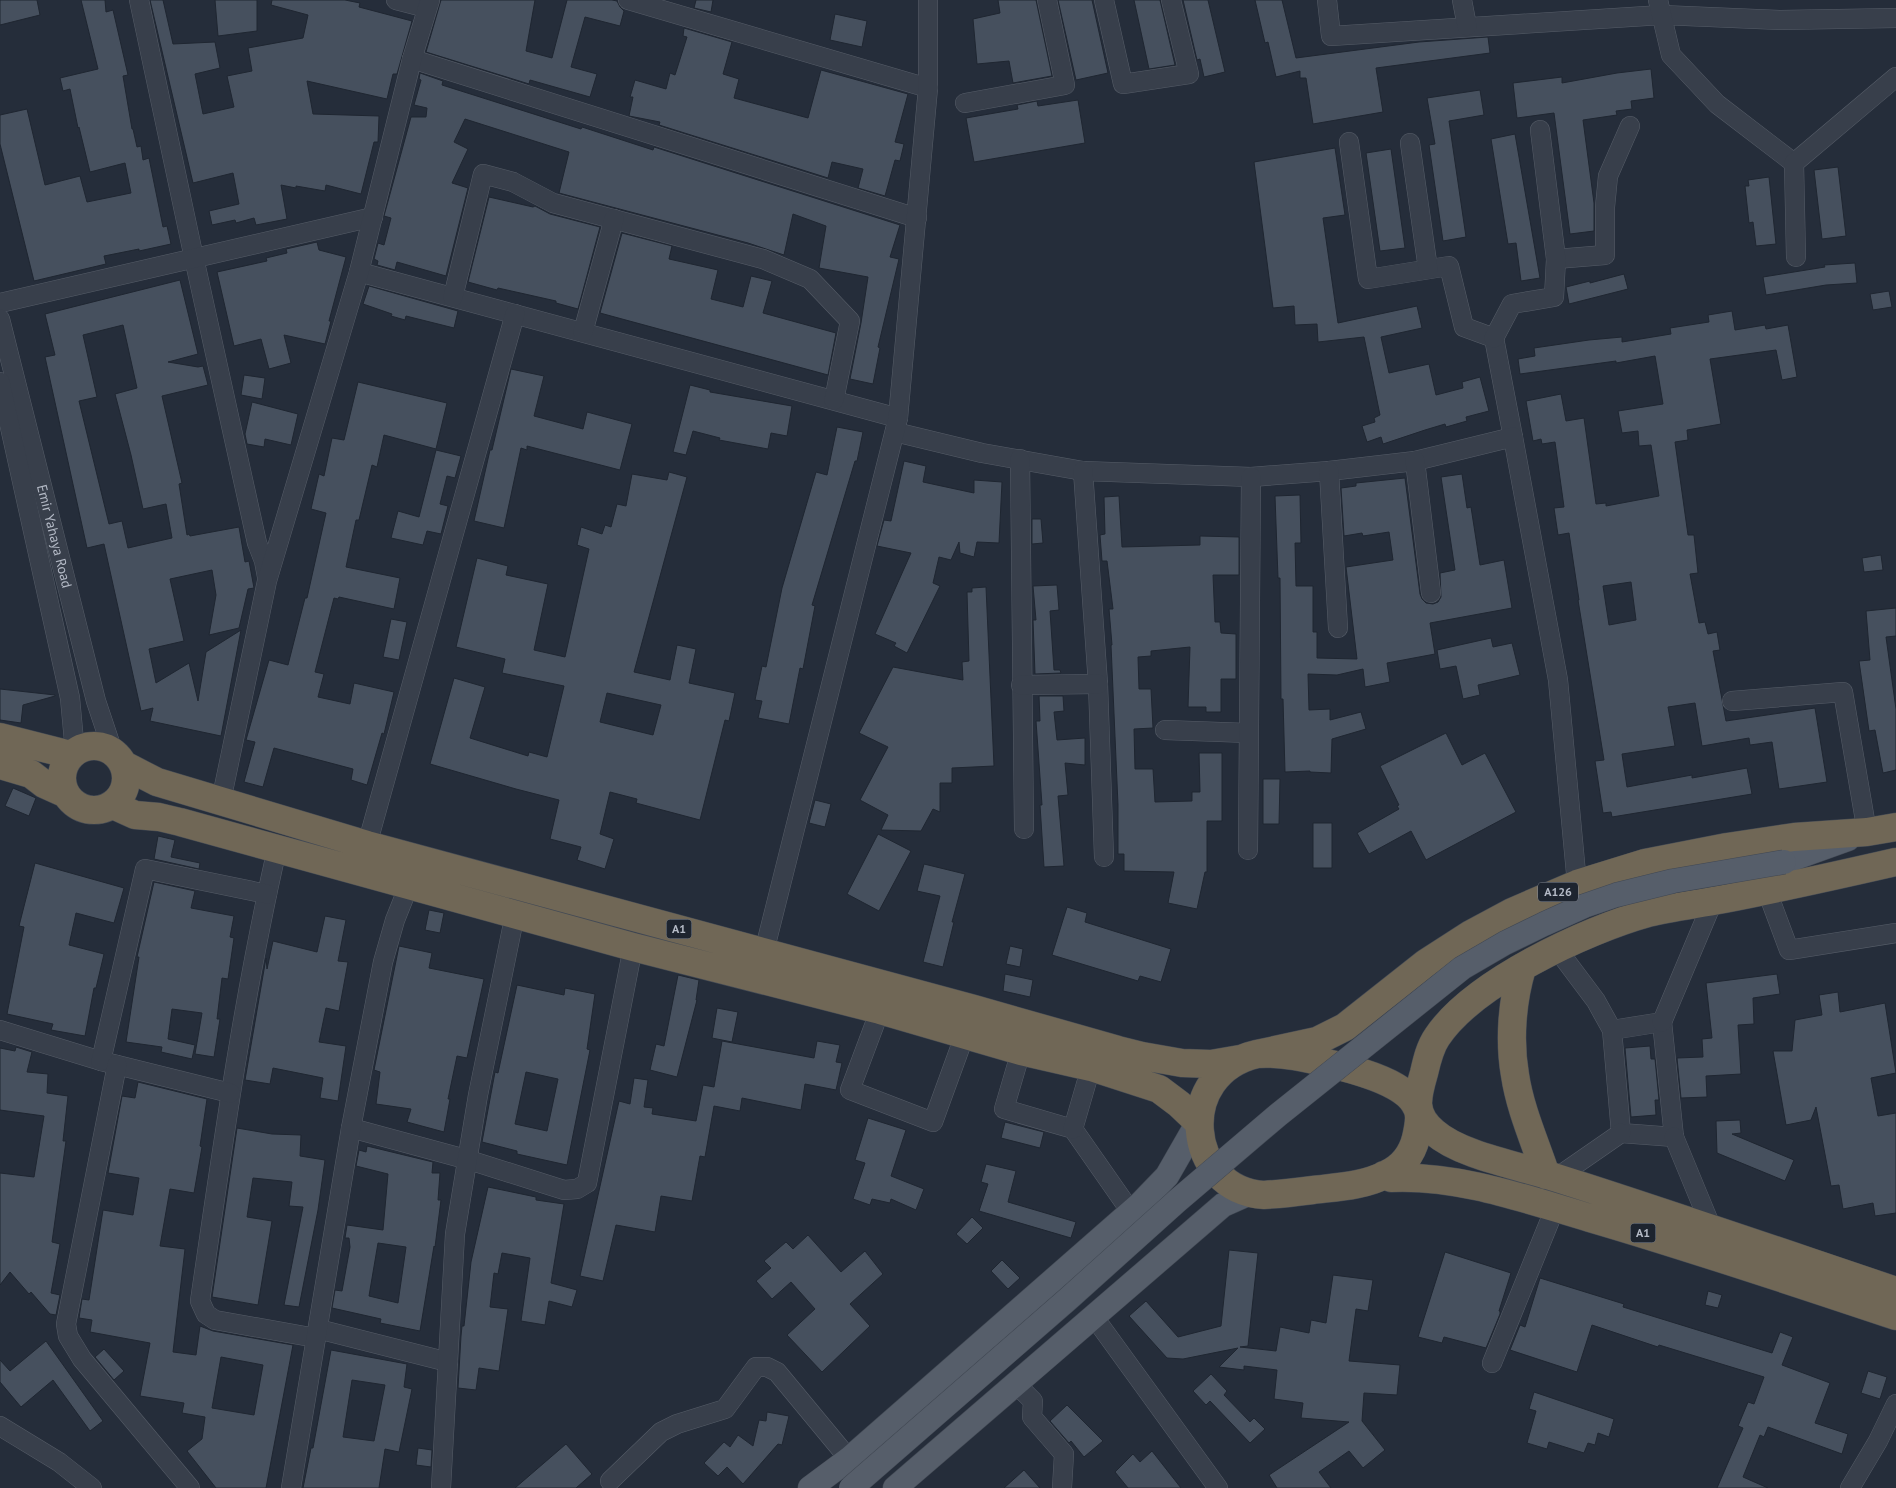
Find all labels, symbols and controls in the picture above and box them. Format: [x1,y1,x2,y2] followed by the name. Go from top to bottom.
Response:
[33,483,76,590] street label: Emir Yahaya Road
[1538,882,1578,902] road number: A126
[666,920,692,939] road number: A1
[1630,1224,1656,1242] road number: A1

